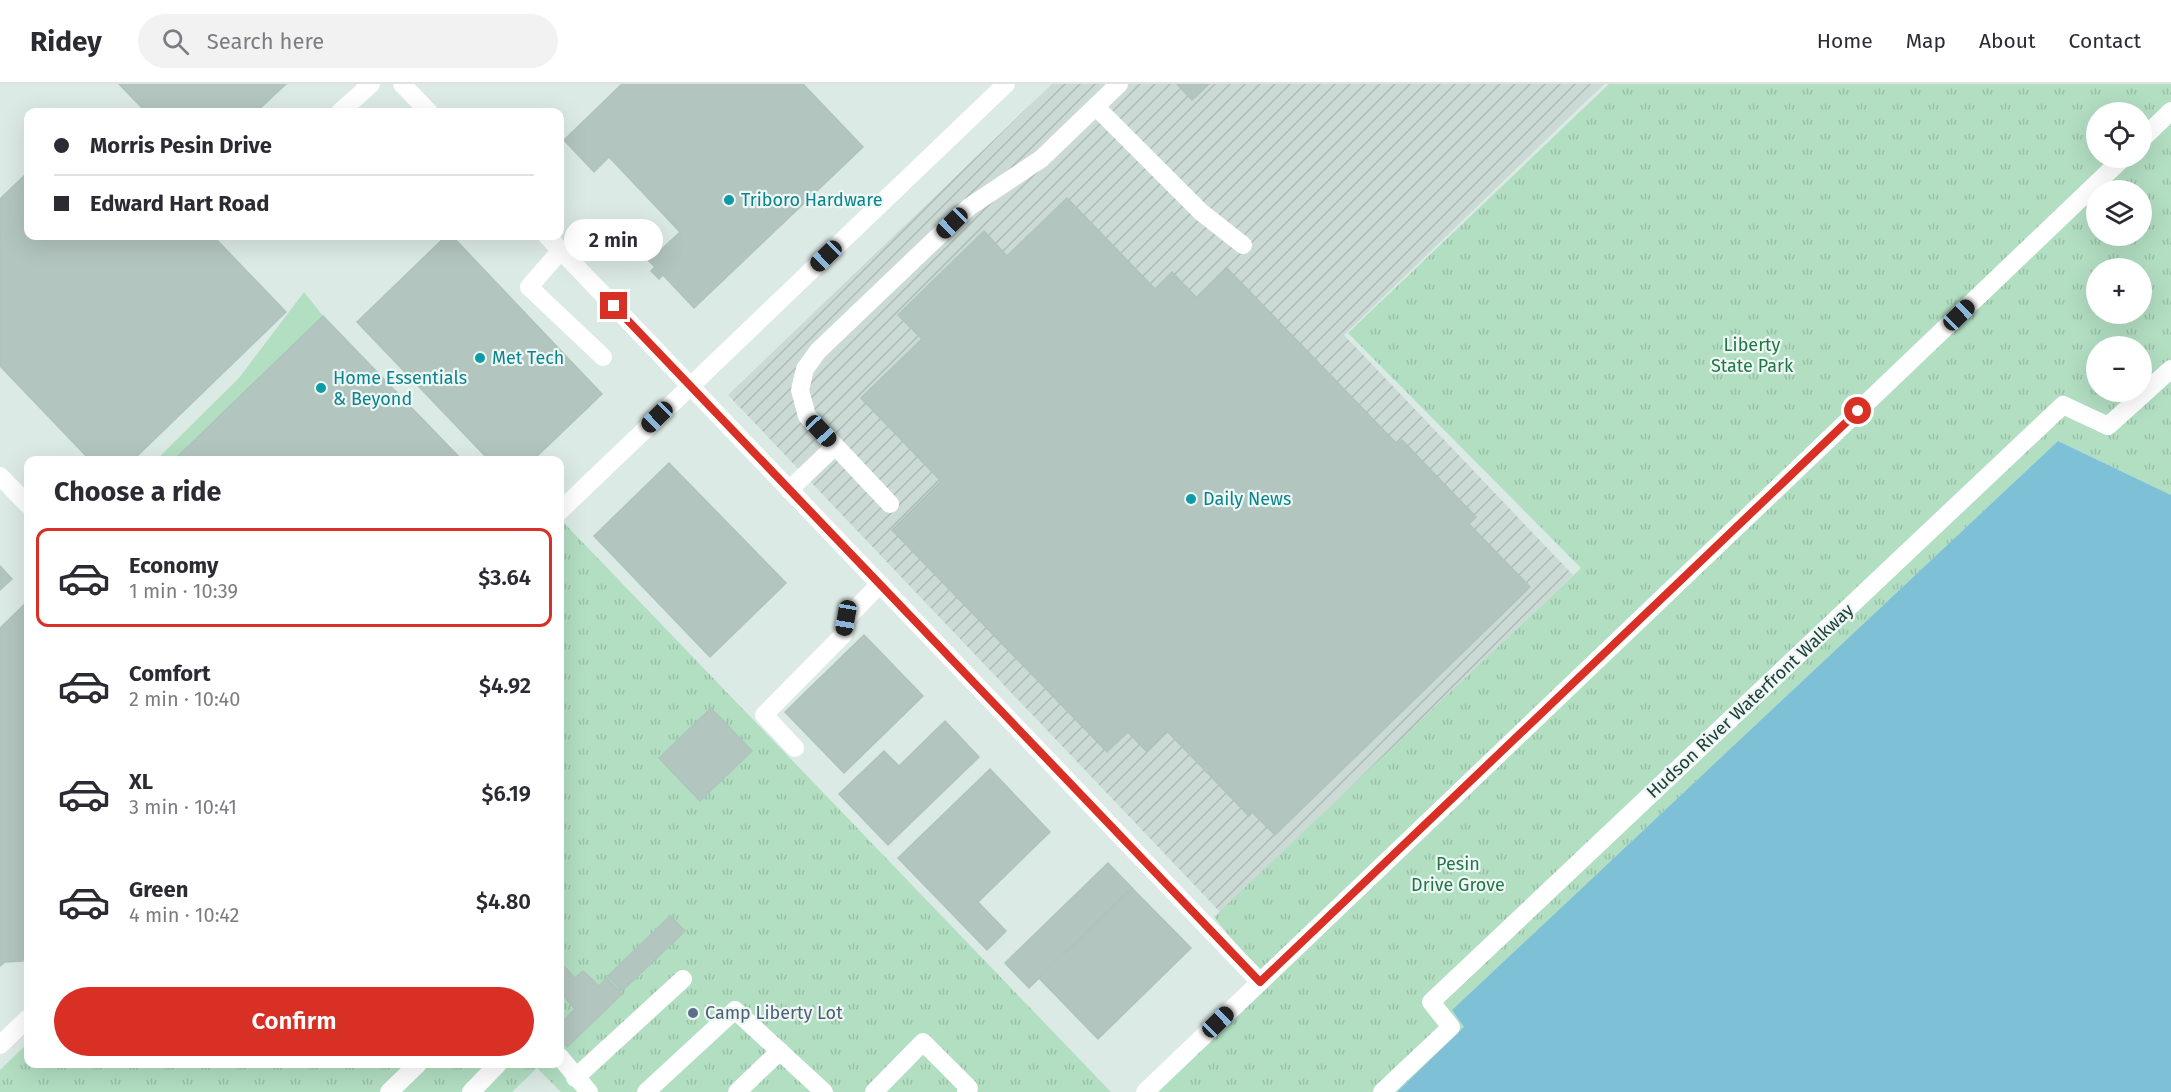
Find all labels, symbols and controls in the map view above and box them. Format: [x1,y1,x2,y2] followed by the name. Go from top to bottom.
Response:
[138,14,558,68] search box
[30,25,102,58] text: Ridey
[159,25,192,58] icon: search
[207,28,324,55] text: Search here
[1817,28,1873,54] text: Home
[1906,28,1946,54] text: Map
[1979,28,2036,54] text: About
[2069,28,2141,54] text: Contact
[2086,102,2152,402] map controls
[2086,102,2152,168] button: locate
[90,132,272,159] text: Morris Pesin Drive
[2086,180,2152,246] button: layers
[741,189,883,211] place label: Triboro Hardware
[90,190,270,217] text: Edward Hart Road
[722,193,736,207] marker: Triboro Hardware
[933,204,971,242] car
[564,219,664,261] callout: 2 min
[589,228,638,252] text: 2 min
[807,237,845,275] car
[2086,258,2152,324] button: +
[600,292,627,319] route end
[1940,296,1978,334] car
[1711,334,1794,377] park label: Liberty State Park
[2086,336,2152,402] button: −
[492,347,564,369] place label: Met Tech
[473,351,487,365] marker: Met Tech
[333,367,467,410] place label: Home Essentials & Beyond
[314,381,328,395] marker: Home Essentials & Beyond
[1844,397,1871,424] route start
[638,398,676,436] car
[802,412,840,450] car
[54,476,221,508] text: Choose a ride
[1203,488,1291,510] place label: Daily News
[1184,492,1198,506] marker: Daily News
[57,551,111,605] icon: car
[129,552,218,579] text: Economy
[478,564,531,591] text: $3.64
[129,579,238,603] text: 1 min · 10:39
[834,599,858,637] car
[1642,599,1858,803] street label: Hudson River Waterfront Walkway
[57,659,111,713] icon: car
[129,660,210,687] text: Comfort
[479,672,531,699] text: $4.92
[129,687,240,711] text: 2 min · 10:40
[57,767,111,821] icon: car
[129,768,153,795] text: XL
[482,780,531,807] text: $6.19
[129,795,237,819] text: 3 min · 10:41
[1411,853,1505,896] park label: Pesin Drive Grove
[57,875,111,929] icon: car
[129,876,188,903] text: Green
[476,888,531,915] text: $4.80
[129,903,240,927] text: 4 min · 10:42
[54,987,534,1056] button: Confirm
[705,1002,843,1024] place label: Camp Liberty Lot
[1199,1003,1237,1041] car
[686,1006,700,1020] marker: Camp Liberty Lot

